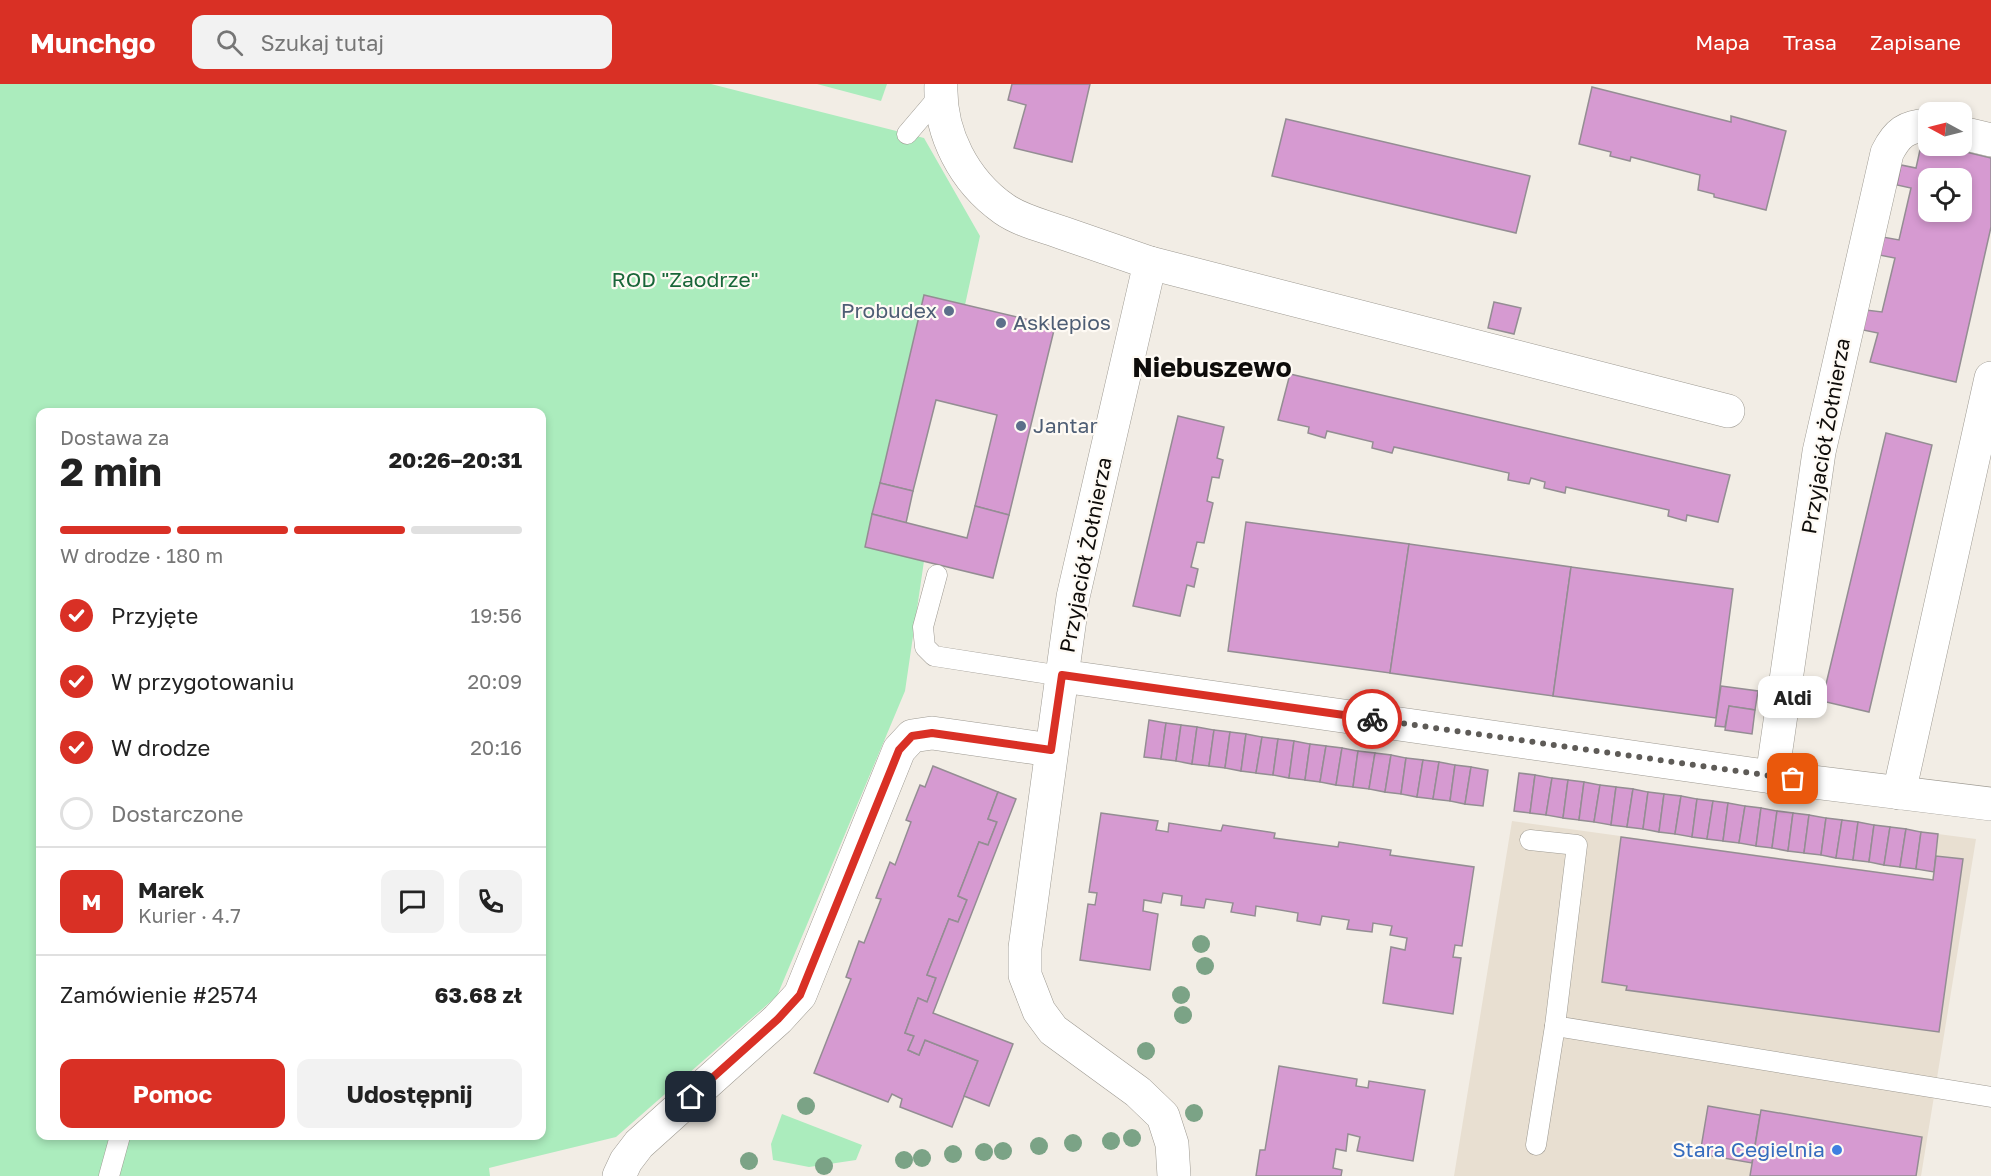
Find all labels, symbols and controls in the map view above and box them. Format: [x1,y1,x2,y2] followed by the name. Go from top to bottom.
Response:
[192,15,612,69] search box
[30,26,156,59] text: Munchgo
[213,26,246,59] icon: search
[261,29,384,56] text: Szukaj tutaj
[1695,29,1750,55] text: Mapa
[1783,29,1837,55] text: Trasa
[1870,29,1961,55] text: Zapisane
[1918,102,1972,156] north arrow
[1918,102,1972,222] map controls
[1918,168,1972,222] button: locate
[611,266,759,292] park label: ROD "Zaodrze"
[841,297,937,323] place label: Probudex
[942,304,956,318] marker: Probudex
[1013,309,1111,335] place label: Asklepios
[994,316,1008,330] marker: Asklepios
[1795,336,1855,536] street label: Przyjaciół Żołnierza
[1132,351,1292,383] district label: Niebuszewo
[1033,412,1098,438] place label: Jantar
[1014,419,1028,433] marker: Jantar
[60,425,169,449] text: Dostawa za
[389,446,522,473] text: 20:26–20:31
[60,448,162,495] text: 2 min
[1053,455,1117,655] street label: Przyjaciół Żołnierza
[60,543,223,567] text: W drodze · 180 m
[60,599,93,632] icon: check
[111,602,198,629] text: Przyjęte
[471,603,522,627] text: 19:56
[60,665,93,698] icon: check
[111,668,294,695] text: W przygotowaniu
[468,669,522,693] text: 20:09
[1758,677,1828,719] callout: Aldi
[1773,685,1812,709] text: Aldi
[1342,689,1402,749] courier
[1356,703,1389,736] icon: bike
[60,731,93,764] icon: check
[111,734,210,761] text: W drodze
[470,735,522,759] text: 20:16
[1767,753,1818,804] pin
[1776,762,1809,795] icon: bag
[111,800,244,827] text: Dostarczone
[381,870,444,933] button: chat
[459,870,522,933] button: phone
[138,876,204,903] text: Marek
[82,888,101,915] text: M
[138,903,241,927] text: Kurier · 4.7
[60,981,258,1008] text: Zamówienie #2574
[435,981,522,1008] text: 63.68 zł
[60,1059,285,1128] button: Pomoc
[297,1059,522,1128] button: Udostępnij
[665,1071,716,1122] pin
[674,1080,707,1113] icon: home
[1672,1136,1825,1162] place label: Stara Cegielnia
[1830,1143,1844,1157] marker: Stara Cegielnia

